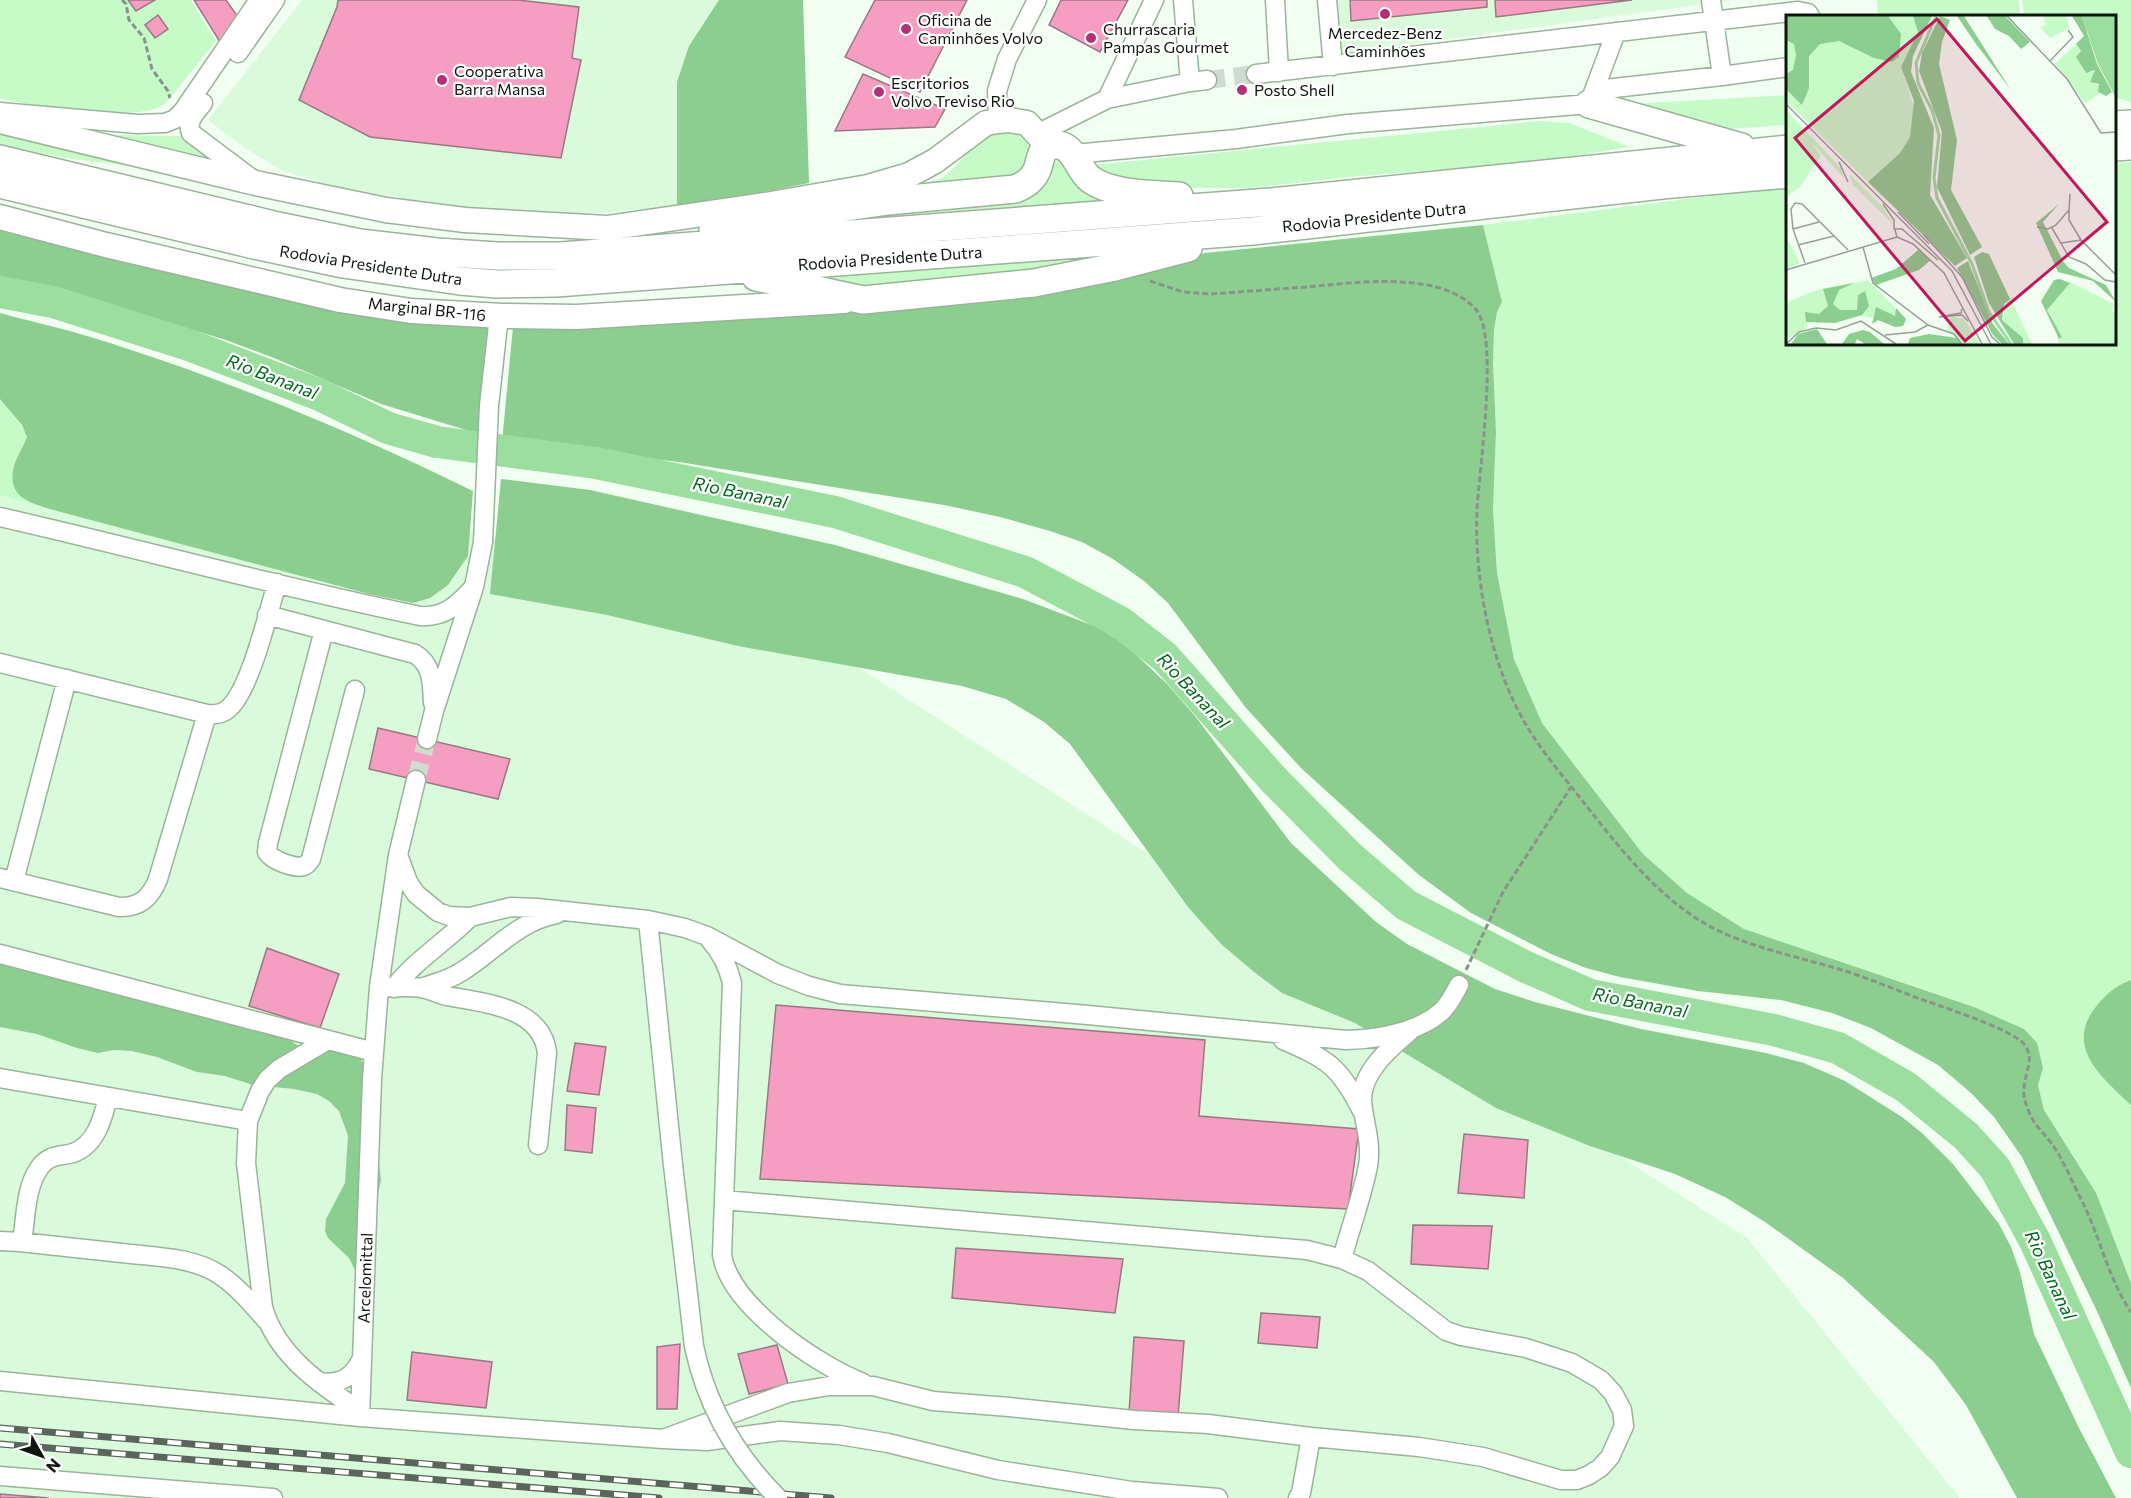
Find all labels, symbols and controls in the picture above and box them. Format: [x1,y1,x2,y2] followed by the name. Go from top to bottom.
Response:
[1378,7,1392,21] marker: Mercedez-Benz Caminhões
[918,10,1043,47] place label: Oficina de Caminhões Volvo
[1786,15,2116,345] inset map
[1103,19,1229,56] place label: Churrascaria Pampas Gourmet
[899,22,913,36] marker: Oficina de Caminhões Volvo
[1328,23,1442,60] place label: Mercedez-Benz Caminhões
[1084,31,1098,45] marker: Churrascaria Pampas Gourmet
[454,61,545,98] place label: Cooperativa Barra Mansa
[435,73,449,87] marker: Cooperativa Barra Mansa
[891,73,1015,110] place label: Escritorios Volvo Treviso Rio
[1254,80,1335,99] place label: Posto Shell
[1235,83,1249,97] marker: Posto Shell
[872,85,886,99] marker: Escritorios Volvo Treviso Rio
[1281,197,1467,236] street label: Rodovia Presidente Dutra
[278,241,464,288] street label: Rodovia Presidente Dutra
[797,242,983,273] street label: Rodovia Presidente Dutra
[367,293,487,324] street label: Marginal BR-116
[224,349,321,404] water label: Rio Bananal
[691,471,790,513] water label: Rio Bananal
[1153,648,1235,733] water label: Rio Bananal
[1591,982,1690,1022] water label: Rio Bananal
[2021,1226,2081,1323] water label: Rio Bananal
[353,1232,376,1324] street label: Arcelomittal
[12,1426,72,1486] north arrow
[43,1455,65,1477] text: N

